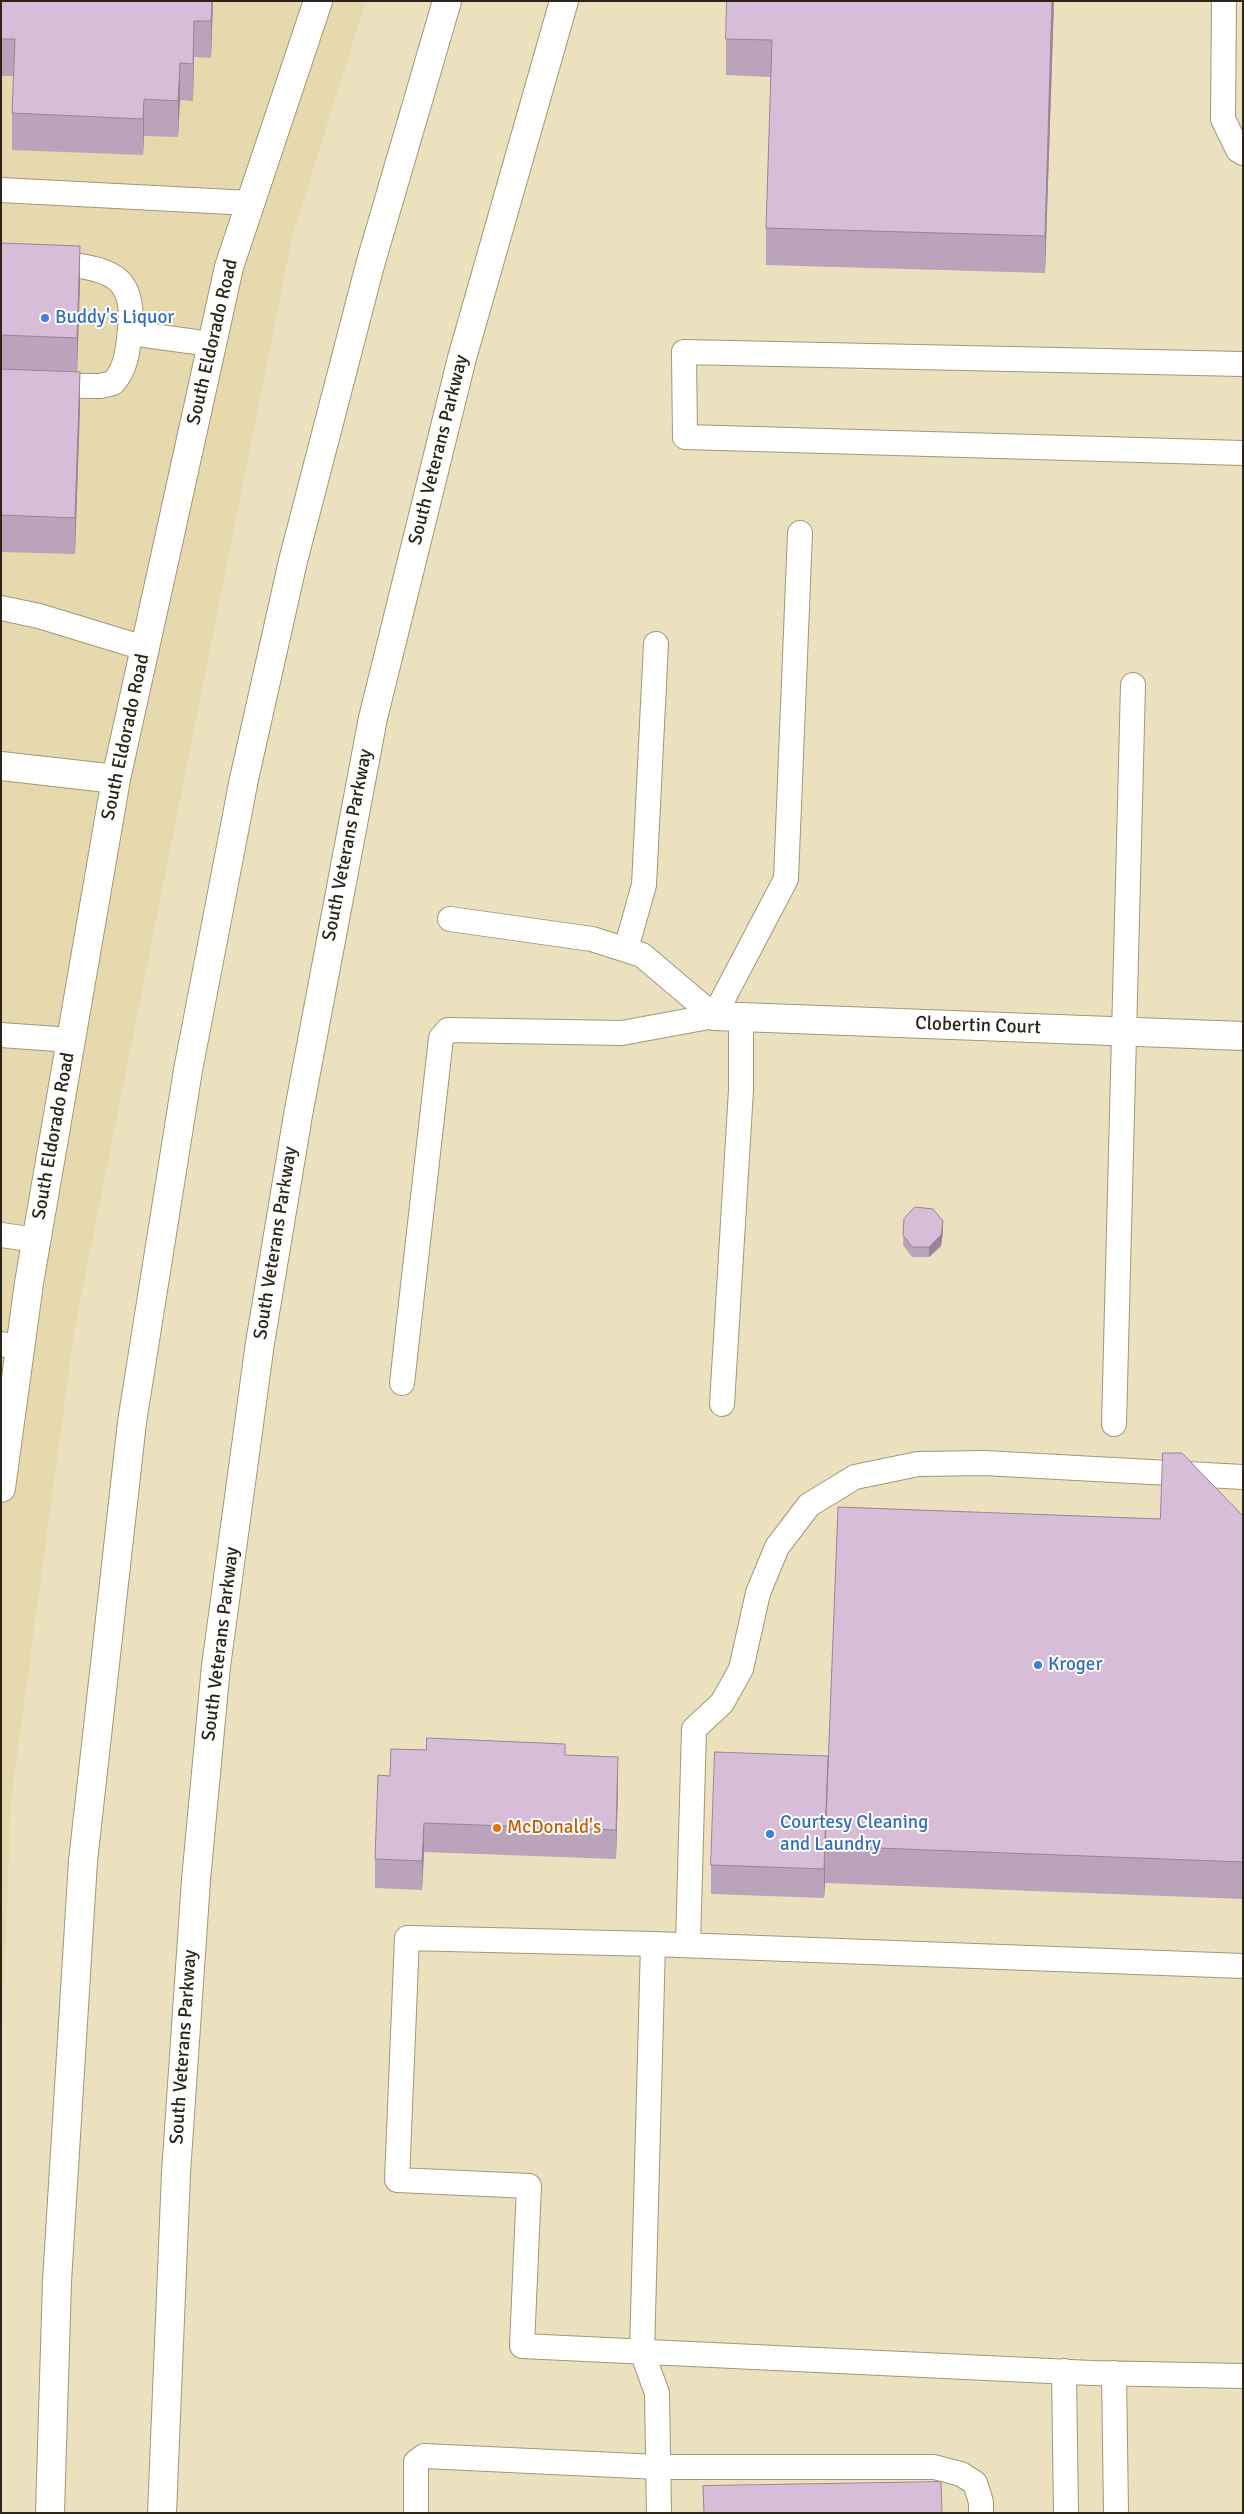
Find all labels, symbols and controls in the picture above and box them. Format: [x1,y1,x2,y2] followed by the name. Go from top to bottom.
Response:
[183,257,243,427] street label: South Eldorado Road
[55,307,174,329] place label: Buddy's Liquor
[39,312,51,324] marker: Buddy's Liquor
[404,353,474,547] street label: South Veterans Parkway
[97,652,155,822] street label: South Eldorado Road
[318,747,378,943] street label: South Veterans Parkway
[915,1012,1041,1040] street label: Clobertin Court
[28,1051,80,1221] street label: South Eldorado Road
[249,1145,303,1341] street label: South Veterans Parkway
[198,1546,244,1742] street label: South Veterans Parkway
[1048,1654,1102,1676] place label: Kroger
[1032,1659,1044,1671] marker: Kroger
[780,1812,928,1856] place label: Courtesy Cleaning and Laundry
[507,1817,601,1839] place label: McDonald's
[491,1822,503,1834] marker: McDonald's
[764,1828,776,1840] marker: Courtesy Cleaning and Laundry
[166,1949,202,2145] street label: South Veterans Parkway

